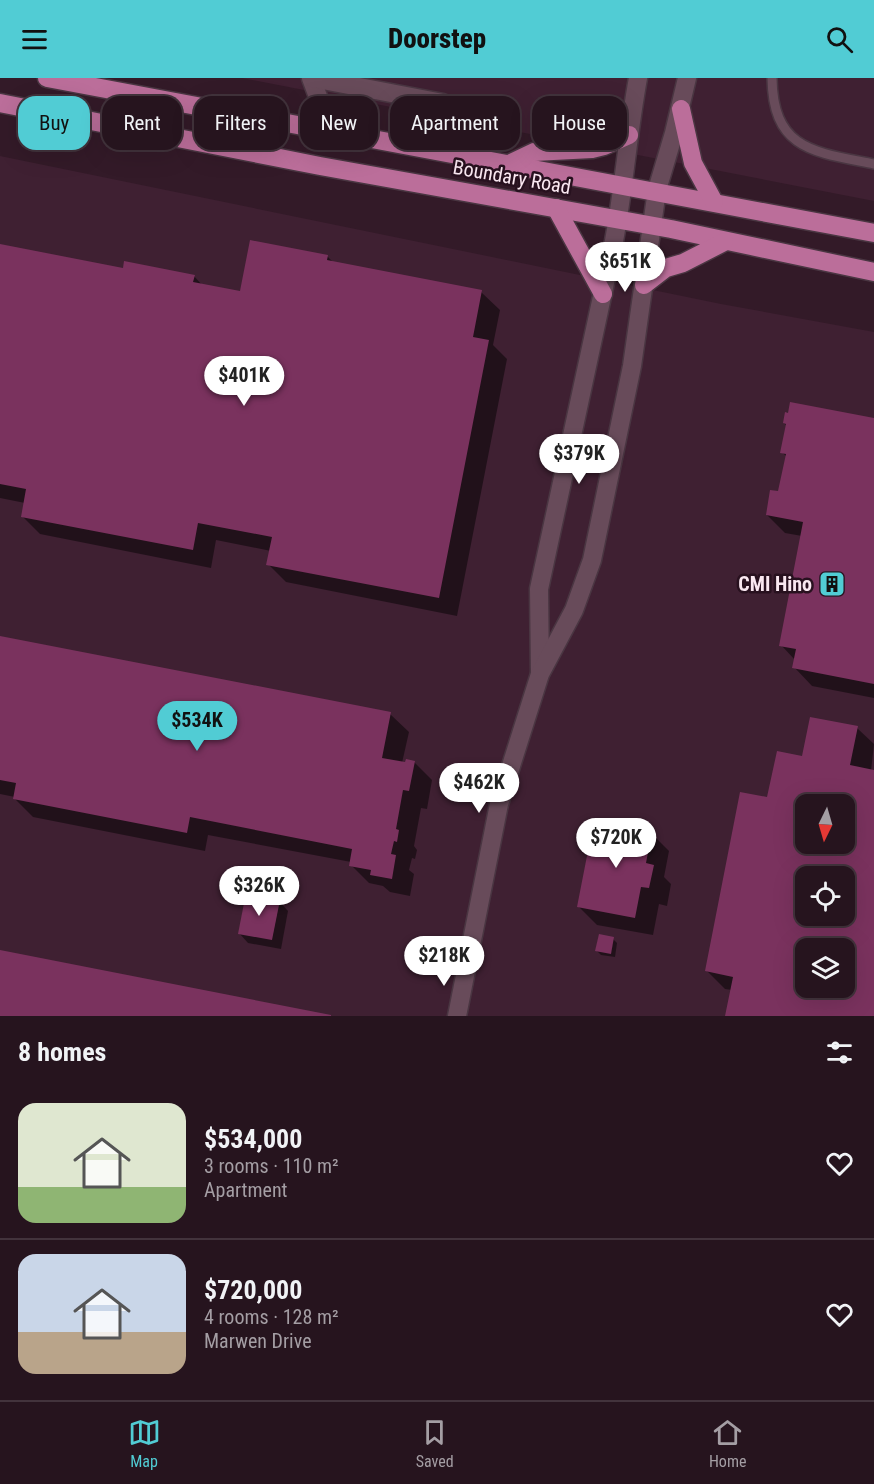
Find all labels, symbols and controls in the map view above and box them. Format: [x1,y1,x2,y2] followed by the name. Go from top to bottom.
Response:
[18,23,51,56] icon: menu
[388,23,486,55] text: Doorstep
[823,23,856,56] icon: search
[18,96,90,150] chip: Buy
[102,96,182,150] chip: Rent
[194,96,288,150] chip: Filters
[300,96,378,150] chip: New
[390,96,520,150] chip: Apartment
[532,96,627,150] chip: House
[451,155,573,199] street label: Boundary Road
[583,242,667,293] pin: $651K
[599,249,651,273] text: $651K
[202,356,286,407] pin: $401K
[218,363,270,387] text: $401K
[537,434,621,485] pin: $379K
[553,441,605,465] text: $379K
[817,569,847,599] building icon: CMI Hino
[738,572,812,596] place label: CMI Hino
[155,701,239,752] pin: $534K
[171,708,223,732] text: $534K
[437,763,521,814] pin: $462K
[453,770,505,794] text: $462K
[795,794,855,854] north arrow
[795,794,855,998] map controls
[574,818,658,869] pin: $720K
[590,825,642,849] text: $720K
[217,866,301,917] pin: $326K
[795,866,855,926] button: locate
[233,873,285,897] text: $326K
[402,936,486,987] pin: $218K
[795,938,855,998] button: layers
[418,943,470,967] text: $218K
[823,1036,856,1069] icon: filters
[18,1037,106,1067] text: 8 homes
[204,1124,302,1154] text: $534,000
[66,1127,138,1199] icon: home
[823,1147,856,1180] icon: heart
[204,1154,339,1178] text: 3 rooms · 110 m²
[204,1178,288,1202] text: Apartment
[204,1275,302,1305] text: $720,000
[66,1278,138,1350] icon: home
[823,1298,856,1331] icon: heart
[204,1305,339,1329] text: 4 rooms · 128 m²
[204,1329,312,1353] text: Marwen Drive
[128,1416,161,1471] tab: Map
[416,1416,454,1471] tab: Saved
[709,1416,746,1471] tab: Home

